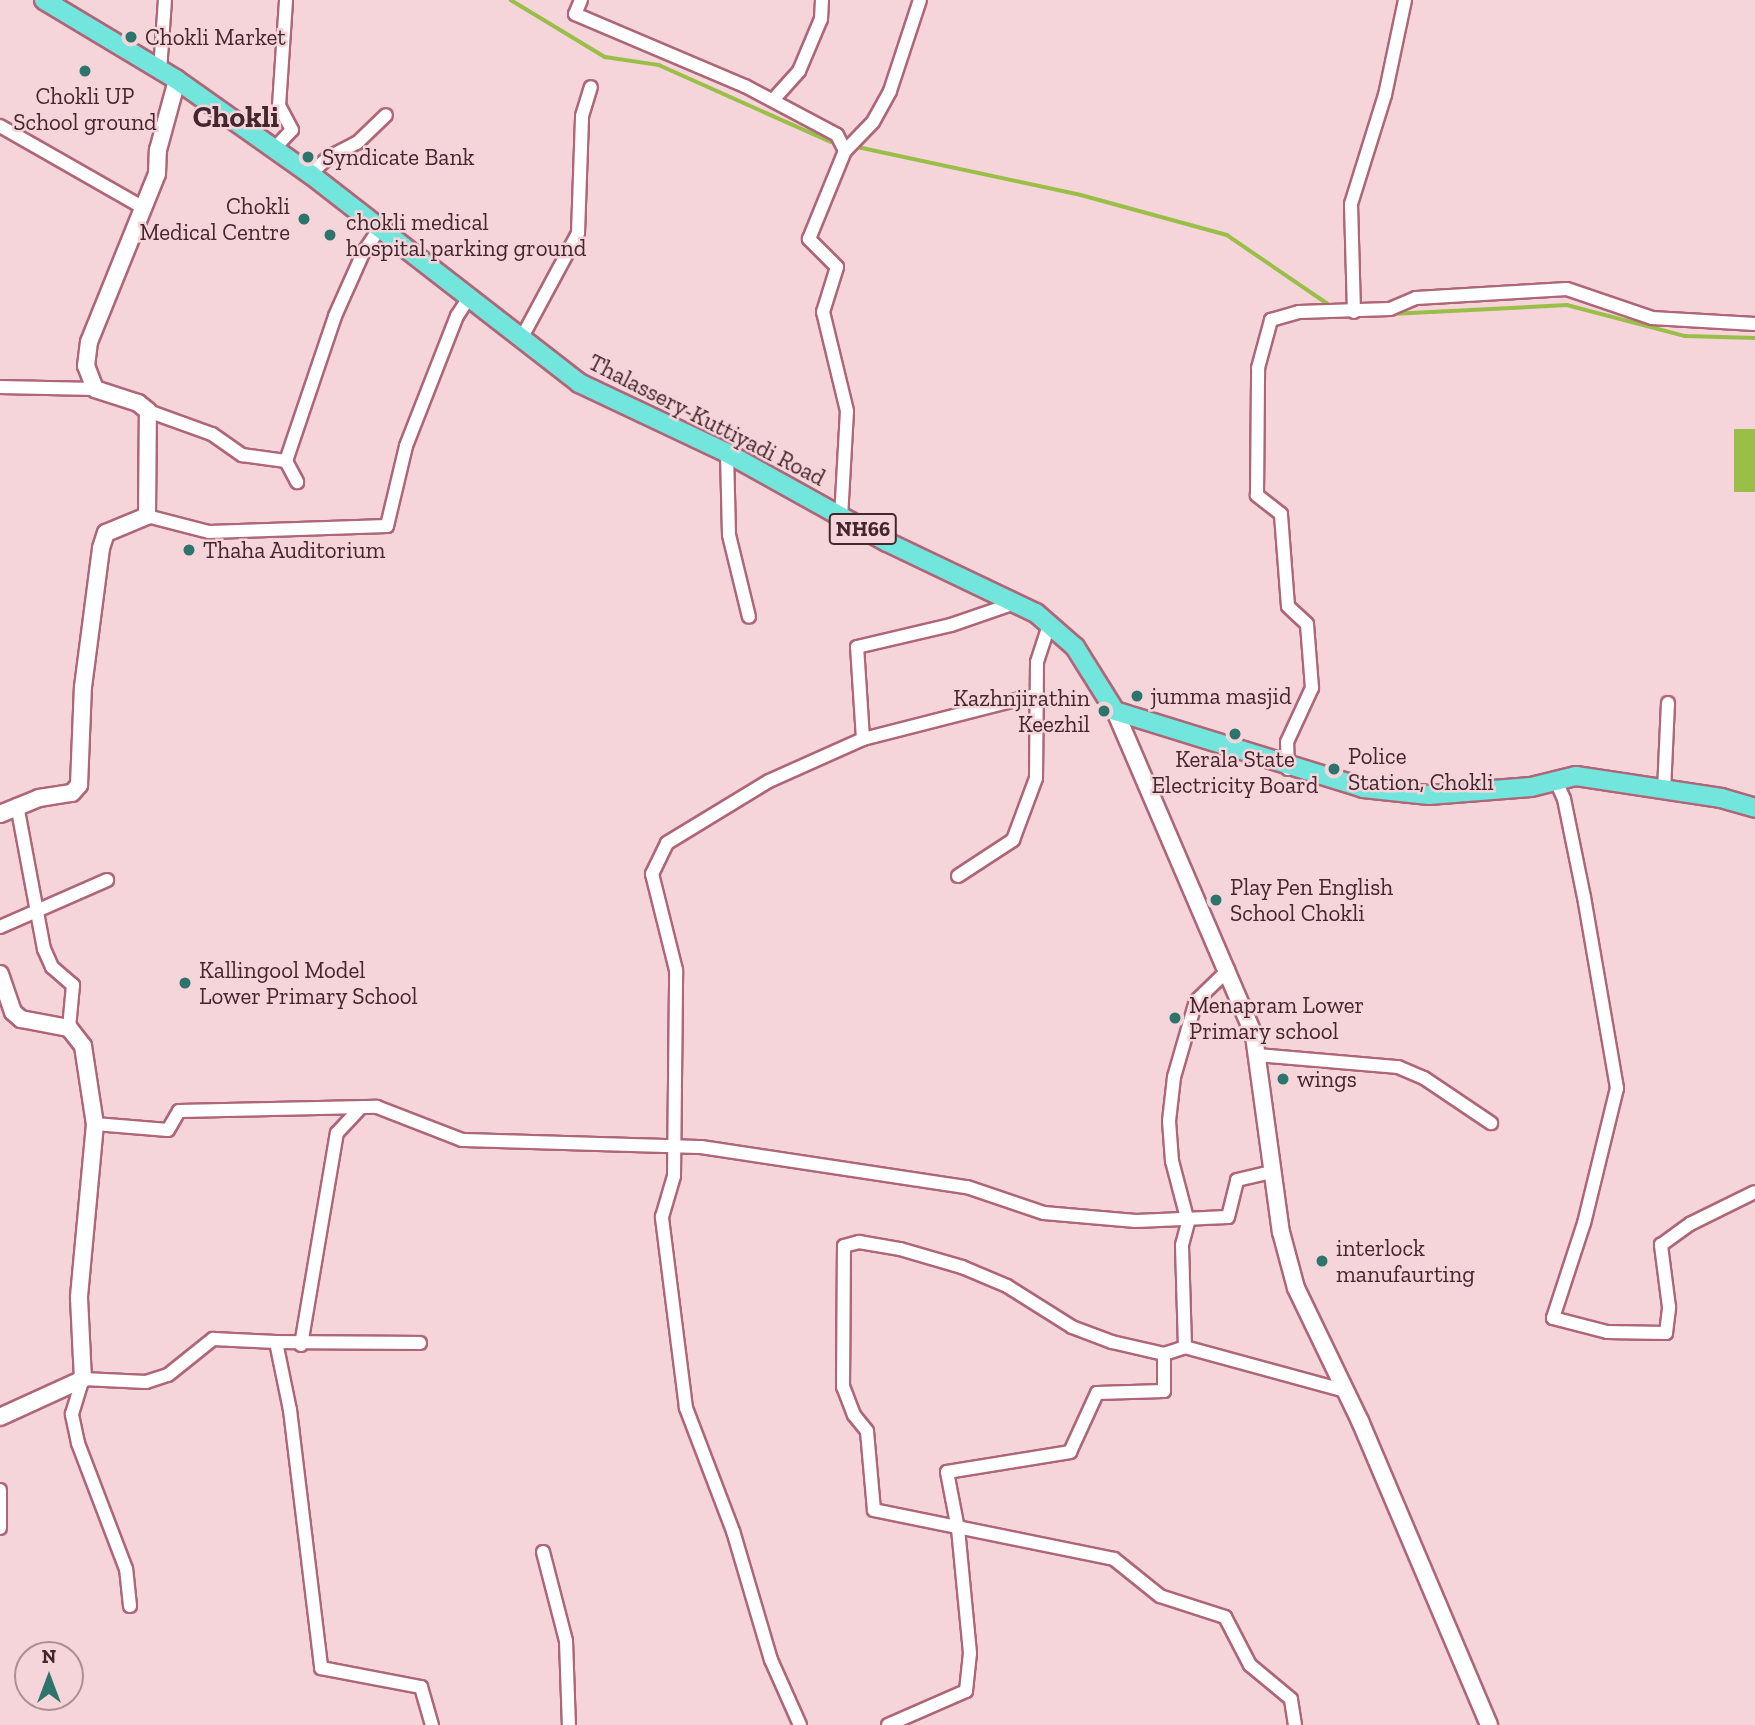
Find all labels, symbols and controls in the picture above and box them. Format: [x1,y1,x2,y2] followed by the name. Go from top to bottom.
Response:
[145,23,286,51] place label: Chokli Market
[123,29,139,45] marker: Chokli Market
[77,63,93,79] marker: Chokli UP School ground
[13,82,157,136] place label: Chokli UP School ground
[193,99,279,135] district label: Chokli
[322,143,475,171] place label: Syndicate Bank
[300,149,316,165] marker: Syndicate Bank
[139,192,290,246] place label: Chokli Medical Centre
[346,208,586,262] place label: chokli medical hospital parking ground
[296,211,312,227] marker: Chokli Medical Centre
[320,225,340,245] marker: chokli medical hospital parking ground
[584,348,830,492] street label: Thalassery-Kuttiyadi Road
[828,512,898,546] road number: NH66
[203,536,386,564] place label: Thaha Auditorium
[181,542,197,558] marker: Thaha Auditorium
[1151,682,1292,710] place label: jumma masjid
[953,684,1090,738] place label: Kazhnjirathin Keezhil
[1129,688,1145,704] marker: jumma masjid
[1096,703,1112,719] marker: Kazhnjirathin Keezhil
[1227,726,1243,742] marker: Kerala State Electricity Board
[1348,742,1494,796] place label: Police Station, Chokli
[1151,745,1319,799] place label: Kerala State Electricity Board
[1326,761,1342,777] marker: Police Station, Chokli
[1230,873,1394,927] place label: Play Pen English School Chokli
[1208,892,1224,908] marker: Play Pen English School Chokli
[199,956,419,1010] place label: Kallingool Model Lower Primary School
[177,975,193,991] marker: Kallingool Model Lower Primary School
[1189,991,1364,1045] place label: Menapram Lower Primary school
[1167,1010,1183,1026] marker: Menapram Lower Primary school
[1297,1065,1357,1093] place label: wings
[1275,1071,1291,1087] marker: wings
[1336,1234,1475,1288] place label: interlock manufaurting
[1314,1253,1330,1269] marker: interlock manufaurting
[14,1641,84,1711] north arrow
[42,1645,56,1668] text: N

